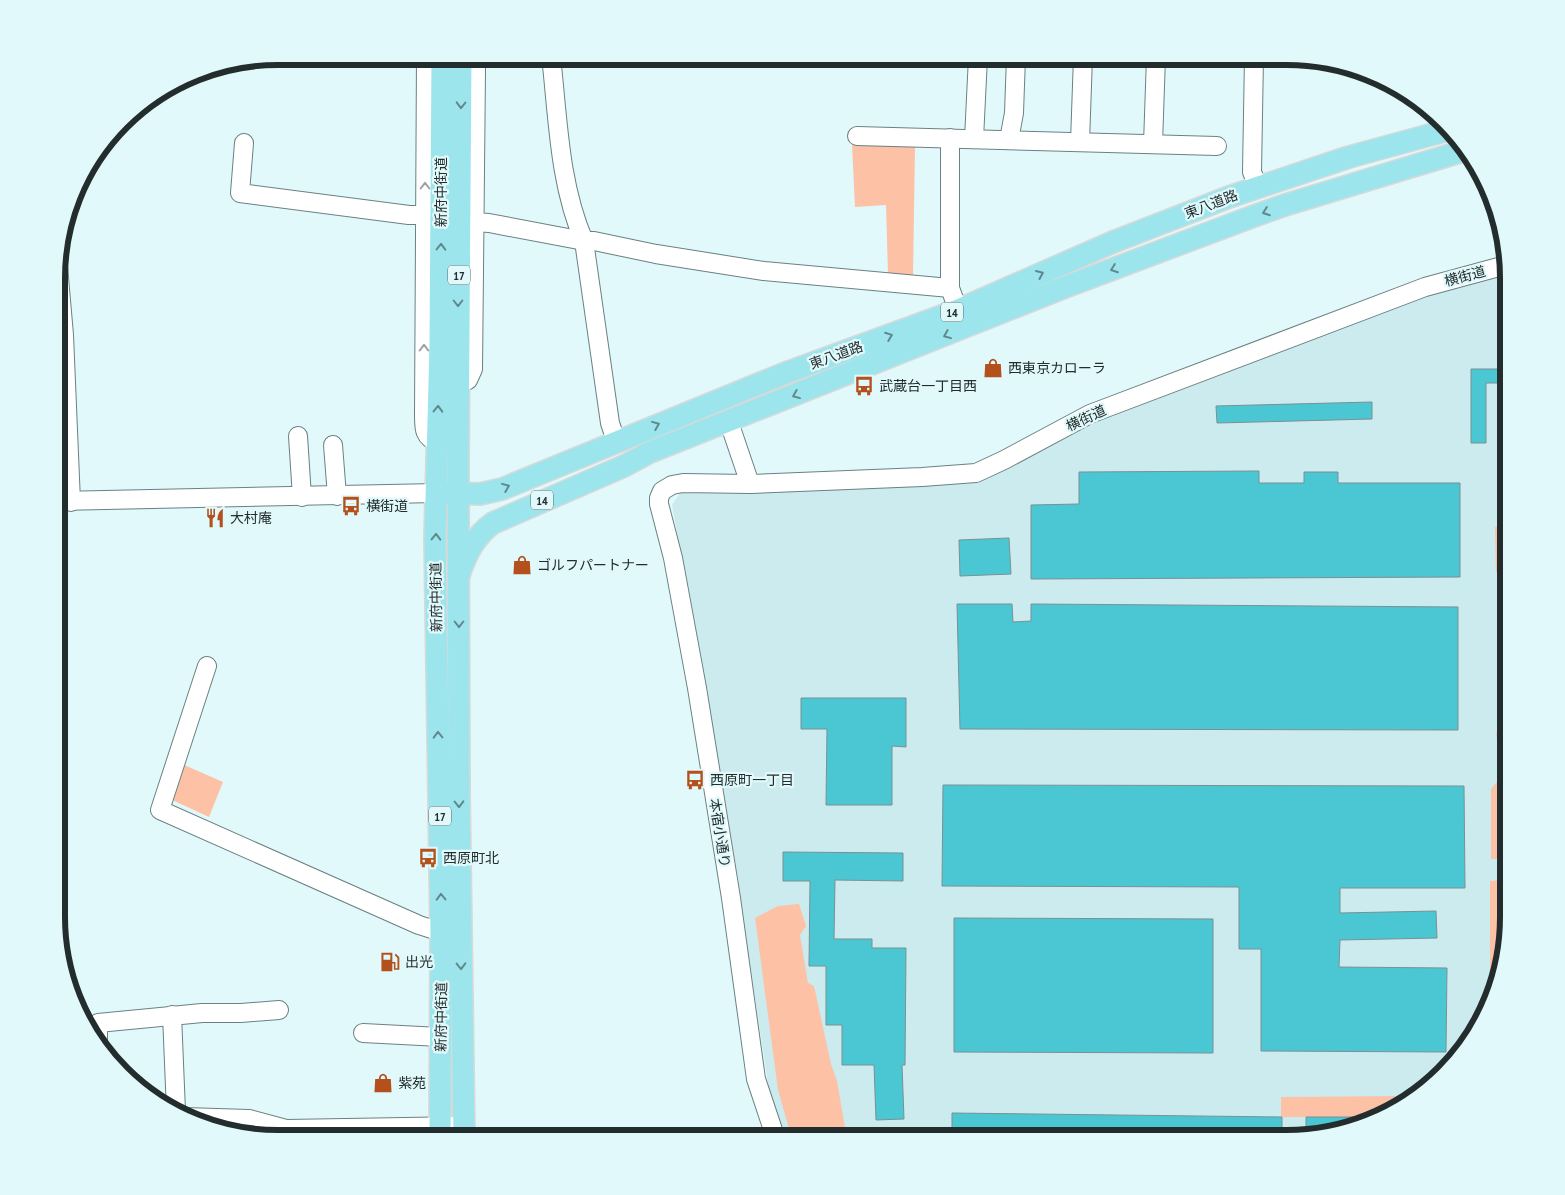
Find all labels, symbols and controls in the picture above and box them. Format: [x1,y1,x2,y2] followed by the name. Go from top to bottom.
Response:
[456,102,466,109] one-way arrow
[432,157,450,227] street label: 新府中街道
[420,182,430,190] one-way arrow
[1182,186,1240,222] street label: 東八道路
[1263,206,1271,216] one-way arrow
[436,243,446,250] one-way arrow
[1442,262,1488,290] street label: 横街道
[1111,263,1119,273] one-way arrow
[448,266,470,284] road number: 17
[1035,270,1044,281] one-way arrow
[453,299,463,307] one-way arrow
[941,302,963,322] road number: 14
[943,328,952,339] one-way arrow
[884,332,893,342] one-way arrow
[807,337,865,373] street label: 東八道路
[419,344,429,352] one-way arrow
[982,357,1004,379] shop icon: 西東京カローラ
[1008,359,1106,377] place label: 西東京カローラ
[853,375,875,397] bus stop icon: 武蔵台一丁目西
[879,377,977,395] place label: 武蔵台一丁目西
[792,389,801,399] one-way arrow
[1063,401,1109,435] street label: 横街道
[433,405,444,413] one-way arrow
[651,421,660,432] one-way arrow
[501,483,509,493] one-way arrow
[531,490,553,510] road number: 14
[340,495,362,517] bus stop icon: 横街道
[366,497,408,515] place label: 横街道
[204,507,226,529] restaurant icon: 大村庵
[230,509,272,527] place label: 大村庵
[430,533,441,541] one-way arrow
[511,554,533,576] shop icon: ゴルフパートナー
[537,556,649,574] place label: ゴルフパートナー
[426,562,446,632] street label: 新府中街道
[454,620,464,628] one-way arrow
[433,730,443,738] one-way arrow
[684,769,706,791] bus stop icon: 西原町一丁目
[710,771,794,789] place label: 西原町一丁目
[706,797,734,869] street label: 本宿小通り
[454,800,464,808] one-way arrow
[429,806,451,826] road number: 17
[417,847,439,869] bus stop icon: 西原町北
[443,849,499,867] place label: 西原町北
[436,893,446,900] one-way arrow
[379,951,401,973] fuel station icon: 出光
[405,953,433,971] place label: 出光
[456,962,466,970] one-way arrow
[431,982,451,1052] street label: 新府中街道
[372,1072,394,1094] shop icon: 紫苑
[398,1074,426,1092] place label: 紫苑

